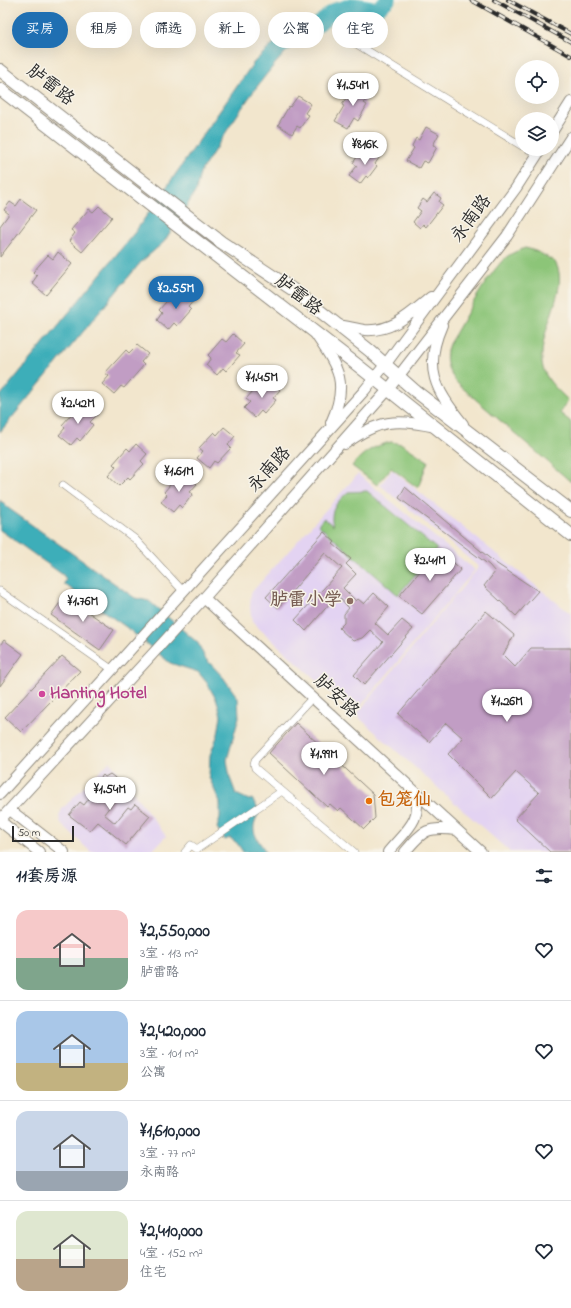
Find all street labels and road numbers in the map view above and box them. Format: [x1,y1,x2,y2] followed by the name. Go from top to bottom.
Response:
[21,59,79,113] street label: 胪雷路
[445,190,499,248] street label: 永南路
[269,269,327,323] street label: 胪雷路
[242,441,298,499] street label: 永南路
[307,669,365,725] street label: 胪安路

